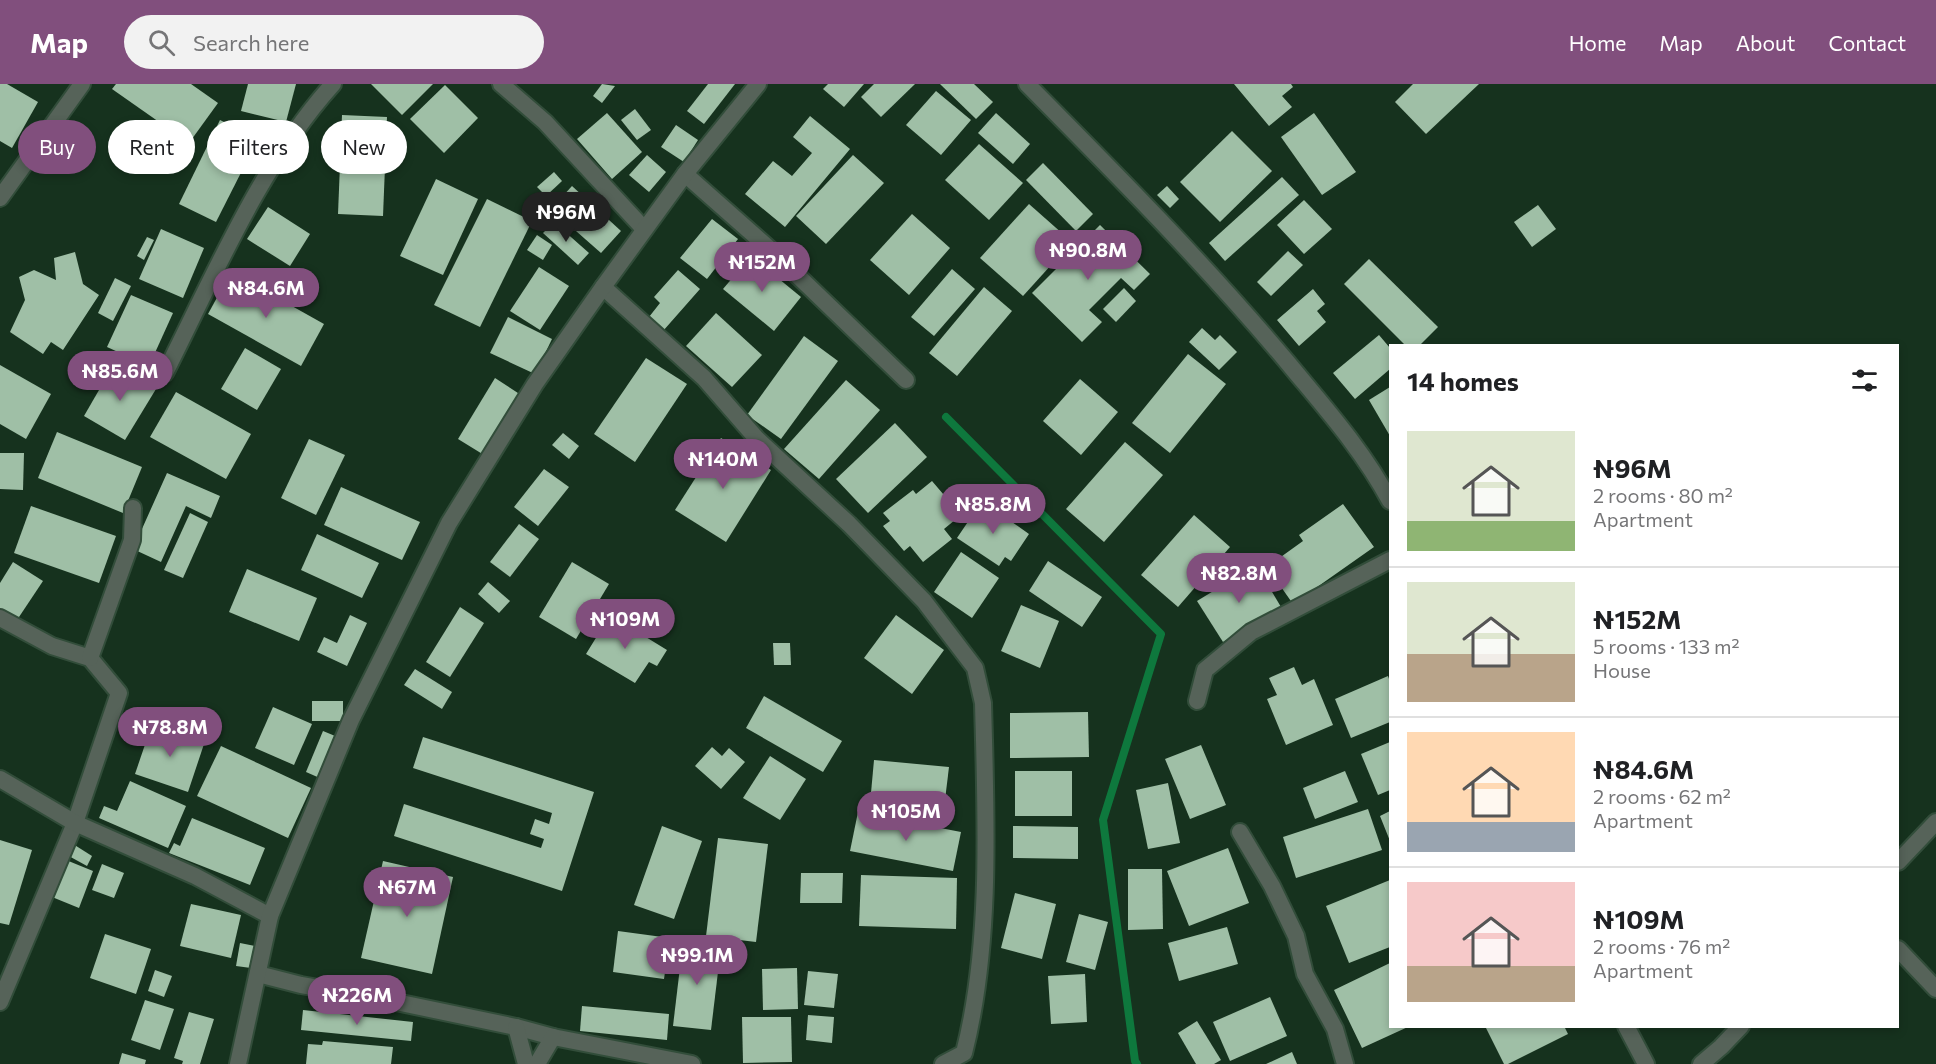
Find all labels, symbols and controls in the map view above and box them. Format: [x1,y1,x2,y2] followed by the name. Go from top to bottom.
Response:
[124,15,544,69] search box
[30,25,88,59] text: Map
[145,26,178,59] icon: search
[193,29,309,56] text: Search here
[1569,30,1626,55] text: Home
[1659,30,1703,55] text: Map
[1736,30,1795,55] text: About
[1828,30,1906,55] text: Contact
[18,120,96,174] chip: Buy
[108,120,195,174] chip: Rent
[207,120,309,174] chip: Filters
[321,120,407,174] chip: New
[530,192,602,243] pin: ₦96M
[536,199,596,223] text: ₦96M
[1039,230,1137,281] pin: ₦90.8M
[1049,237,1127,261] text: ₦90.8M
[720,242,804,293] pin: ₦152M
[728,249,796,273] text: ₦152M
[217,268,315,319] pin: ₦84.6M
[227,275,305,299] text: ₦84.6M
[71,351,169,402] pin: ₦85.6M
[82,358,158,382] text: ₦85.6M
[1848,364,1881,397] icon: filters
[1407,365,1519,396] text: 14 homes
[681,439,765,490] pin: ₦140M
[688,446,758,470] text: ₦140M
[1593,452,1672,483] text: ₦96M
[1455,455,1527,527] icon: home
[1593,483,1733,507] text: 2 rooms · 80 m²
[944,484,1042,535] pin: ₦85.8M
[955,491,1031,515] text: ₦85.8M
[1593,507,1693,531] text: Apartment
[1190,553,1288,604] pin: ₦82.8M
[1201,560,1277,584] text: ₦82.8M
[583,599,667,650] pin: ₦109M
[1593,603,1681,634] text: ₦152M
[590,606,660,630] text: ₦109M
[1455,606,1527,678] icon: home
[1593,634,1739,658] text: 5 rooms · 133 m²
[1593,658,1651,682] text: House
[121,707,219,758] pin: ₦78.8M
[132,714,208,738] text: ₦78.8M
[1593,753,1694,784] text: ₦84.6M
[1455,756,1527,828] icon: home
[1593,784,1731,808] text: 2 rooms · 62 m²
[864,791,948,842] pin: ₦105M
[871,798,941,822] text: ₦105M
[1593,808,1693,832] text: Apartment
[371,867,443,918] pin: ₦67M
[378,874,436,898] text: ₦67M
[1593,903,1685,934] text: ₦109M
[1455,906,1527,978] icon: home
[1593,934,1730,958] text: 2 rooms · 76 m²
[648,935,746,986] pin: ₦99.1M
[660,942,734,966] text: ₦99.1M
[1593,958,1693,982] text: Apartment
[315,975,399,1026] pin: ₦226M
[322,982,392,1006] text: ₦226M

